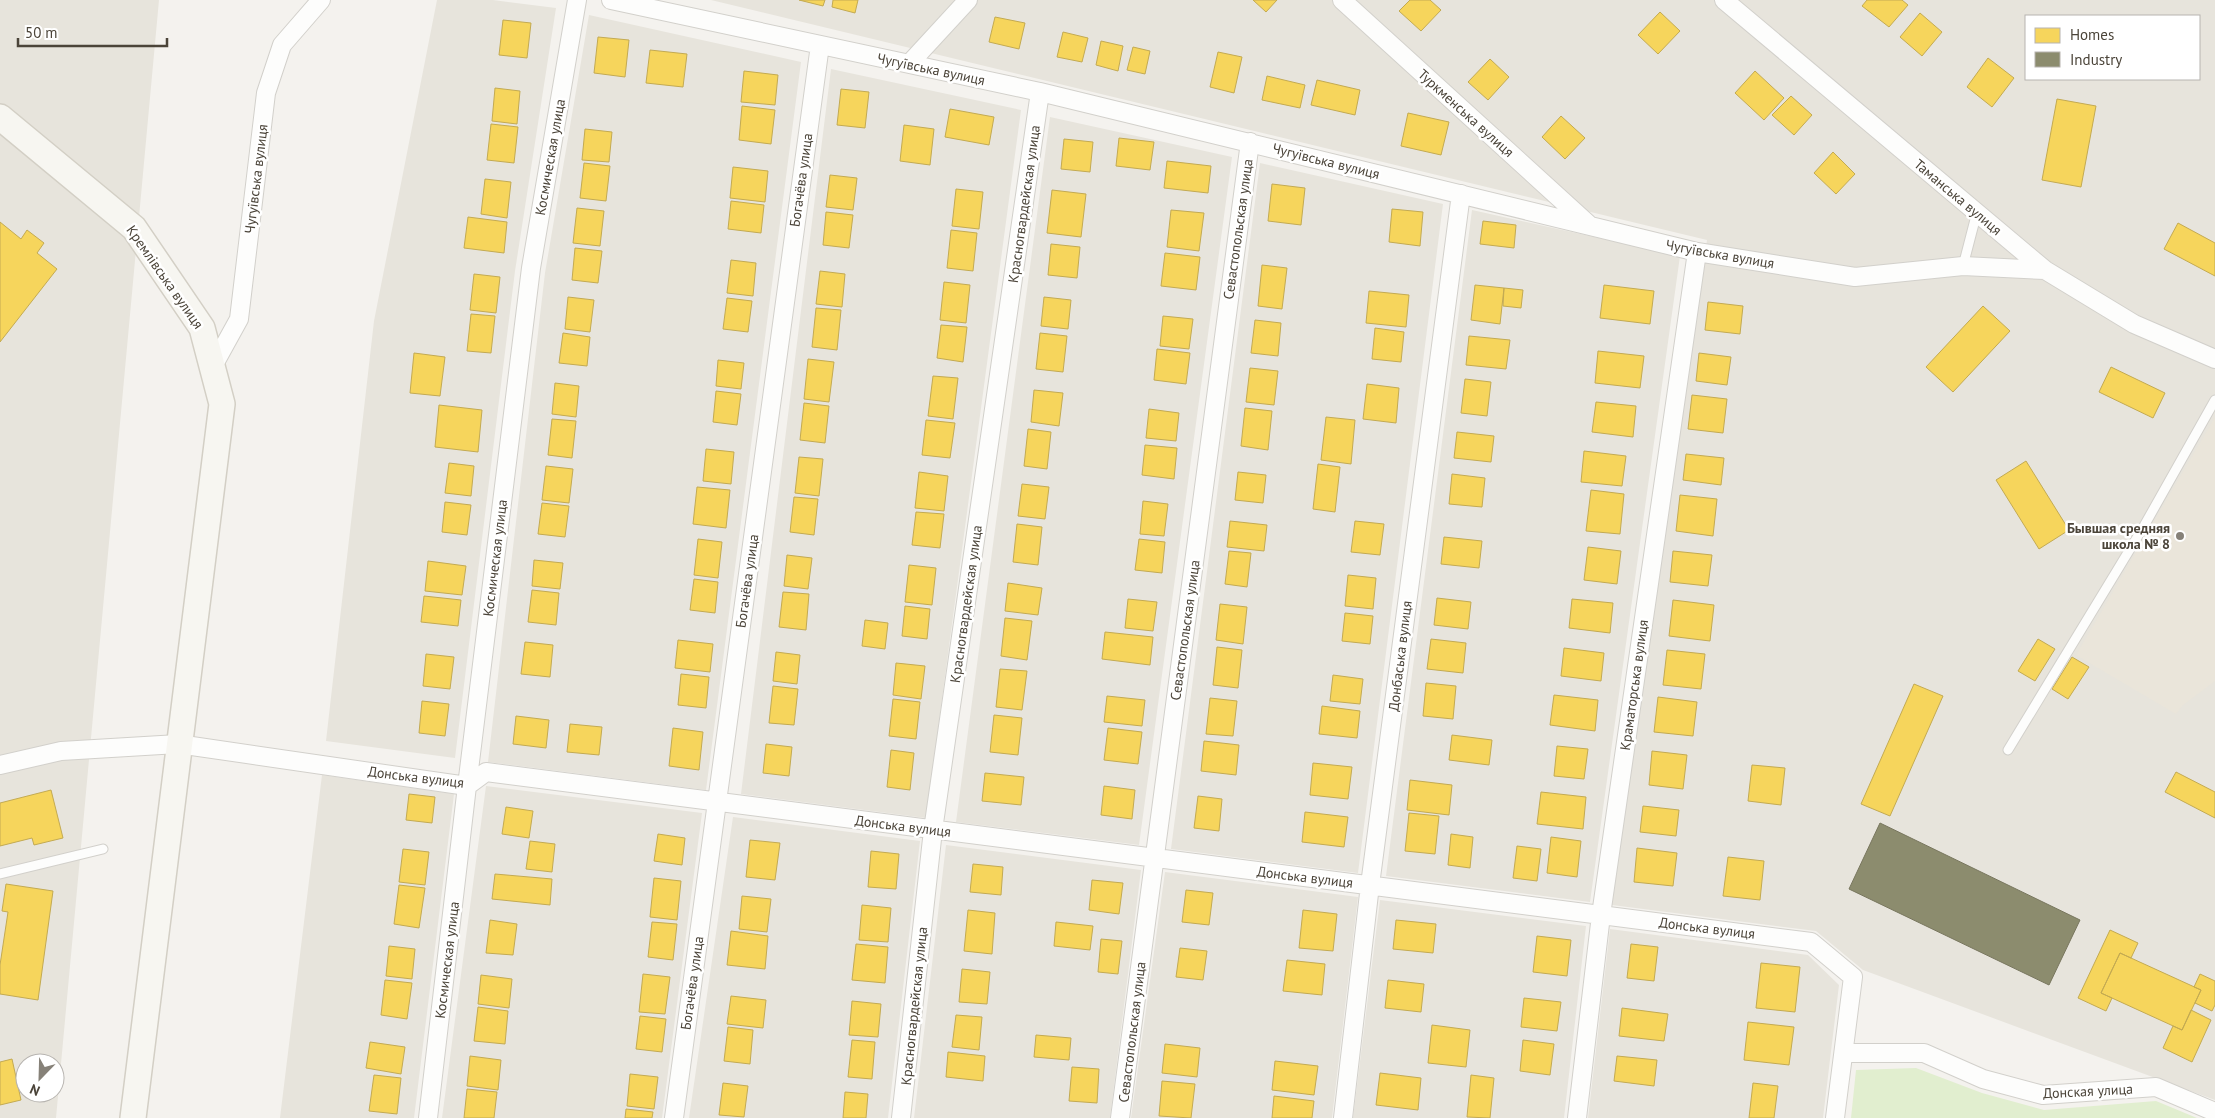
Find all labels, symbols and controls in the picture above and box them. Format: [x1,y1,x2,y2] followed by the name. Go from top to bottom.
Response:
[18,15,166,47] scale bar
[2025,15,2200,80] legend
[25,23,58,42] text: 50 m
[2070,25,2114,44] text: Homes
[875,49,987,89] street label: Чугуївська вулиця
[2070,50,2122,69] text: Industry
[1414,65,1518,161] street label: Туркменська вулиця
[531,97,569,217] street label: Космическая улица
[240,123,272,235] street label: Чугуївська вулиця
[1004,124,1044,284] street label: Красногвардейская улица
[786,132,817,228] street label: Богачёва улица
[1270,139,1382,183] street label: Чугуївська вулиця
[1910,155,2006,239] street label: Таманська вулиця
[1219,158,1257,300] street label: Севастопольская улица
[122,222,208,332] street label: Кремлівська вулиця
[1664,236,1776,272] street label: Чугуївська вулиця
[479,498,511,618] street label: Космическая улица
[2067,519,2170,553] place label: Бывшая средняя школа № 8
[946,524,986,684] street label: Красногвардейская улица
[2174,530,2186,542] marker: Бывшая средняя школа № 8
[732,533,763,629] street label: Богачёва улица
[1166,559,1204,701] street label: Севастопольская улица
[1384,600,1416,712] street label: Донбаська вулиця
[1616,618,1652,752] street label: Краматорська вулиця
[367,762,465,792] street label: Донська вулиця
[854,811,952,841] street label: Донська вулиця
[1256,862,1354,892] street label: Донська вулиця
[431,900,463,1020] street label: Космическая улица
[1658,913,1756,943] street label: Донська вулиця
[897,926,931,1086] street label: Красногвардейская улица
[677,935,708,1031] street label: Богачёва улица
[1114,961,1150,1103] street label: Севастопольская улица
[15,1053,65,1103] north arrow
[27,1080,43,1100] text: N
[2043,1080,2134,1102] street label: Донская улица

